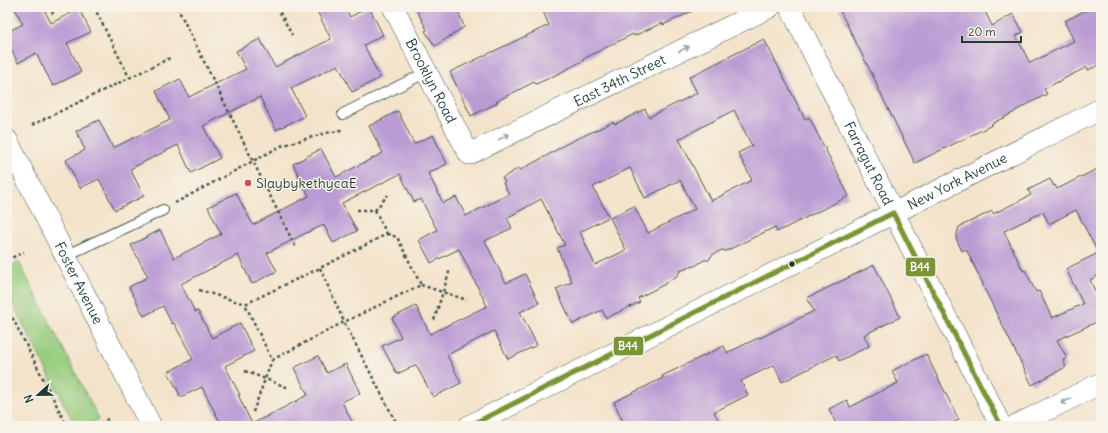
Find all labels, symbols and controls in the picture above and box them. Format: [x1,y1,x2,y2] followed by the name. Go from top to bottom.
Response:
[962,18,1021,44] scale bar
[968,24,996,39] text: 20 m
[402,35,460,126] street label: Brooklyn Road
[678,45,690,52] one-way arrow
[571,50,669,111] street label: East 34th Street
[840,118,897,208] street label: Farragut Road
[498,133,510,140] one-way arrow
[904,149,1010,214] street label: New York Avenue
[256,174,357,192] place label: SlaybykethycaE
[243,178,253,188] marker: SlaybykethycaE
[51,239,107,327] street label: Foster Avenue
[905,257,936,277] line badge: B44
[787,259,797,269] unlabelled marker
[910,260,931,274] text: B44
[613,336,644,356] line badge: B44
[618,339,639,353] text: B44
[18,375,58,415] north arrow
[21,393,37,405] text: N
[1060,398,1072,405] one-way arrow

